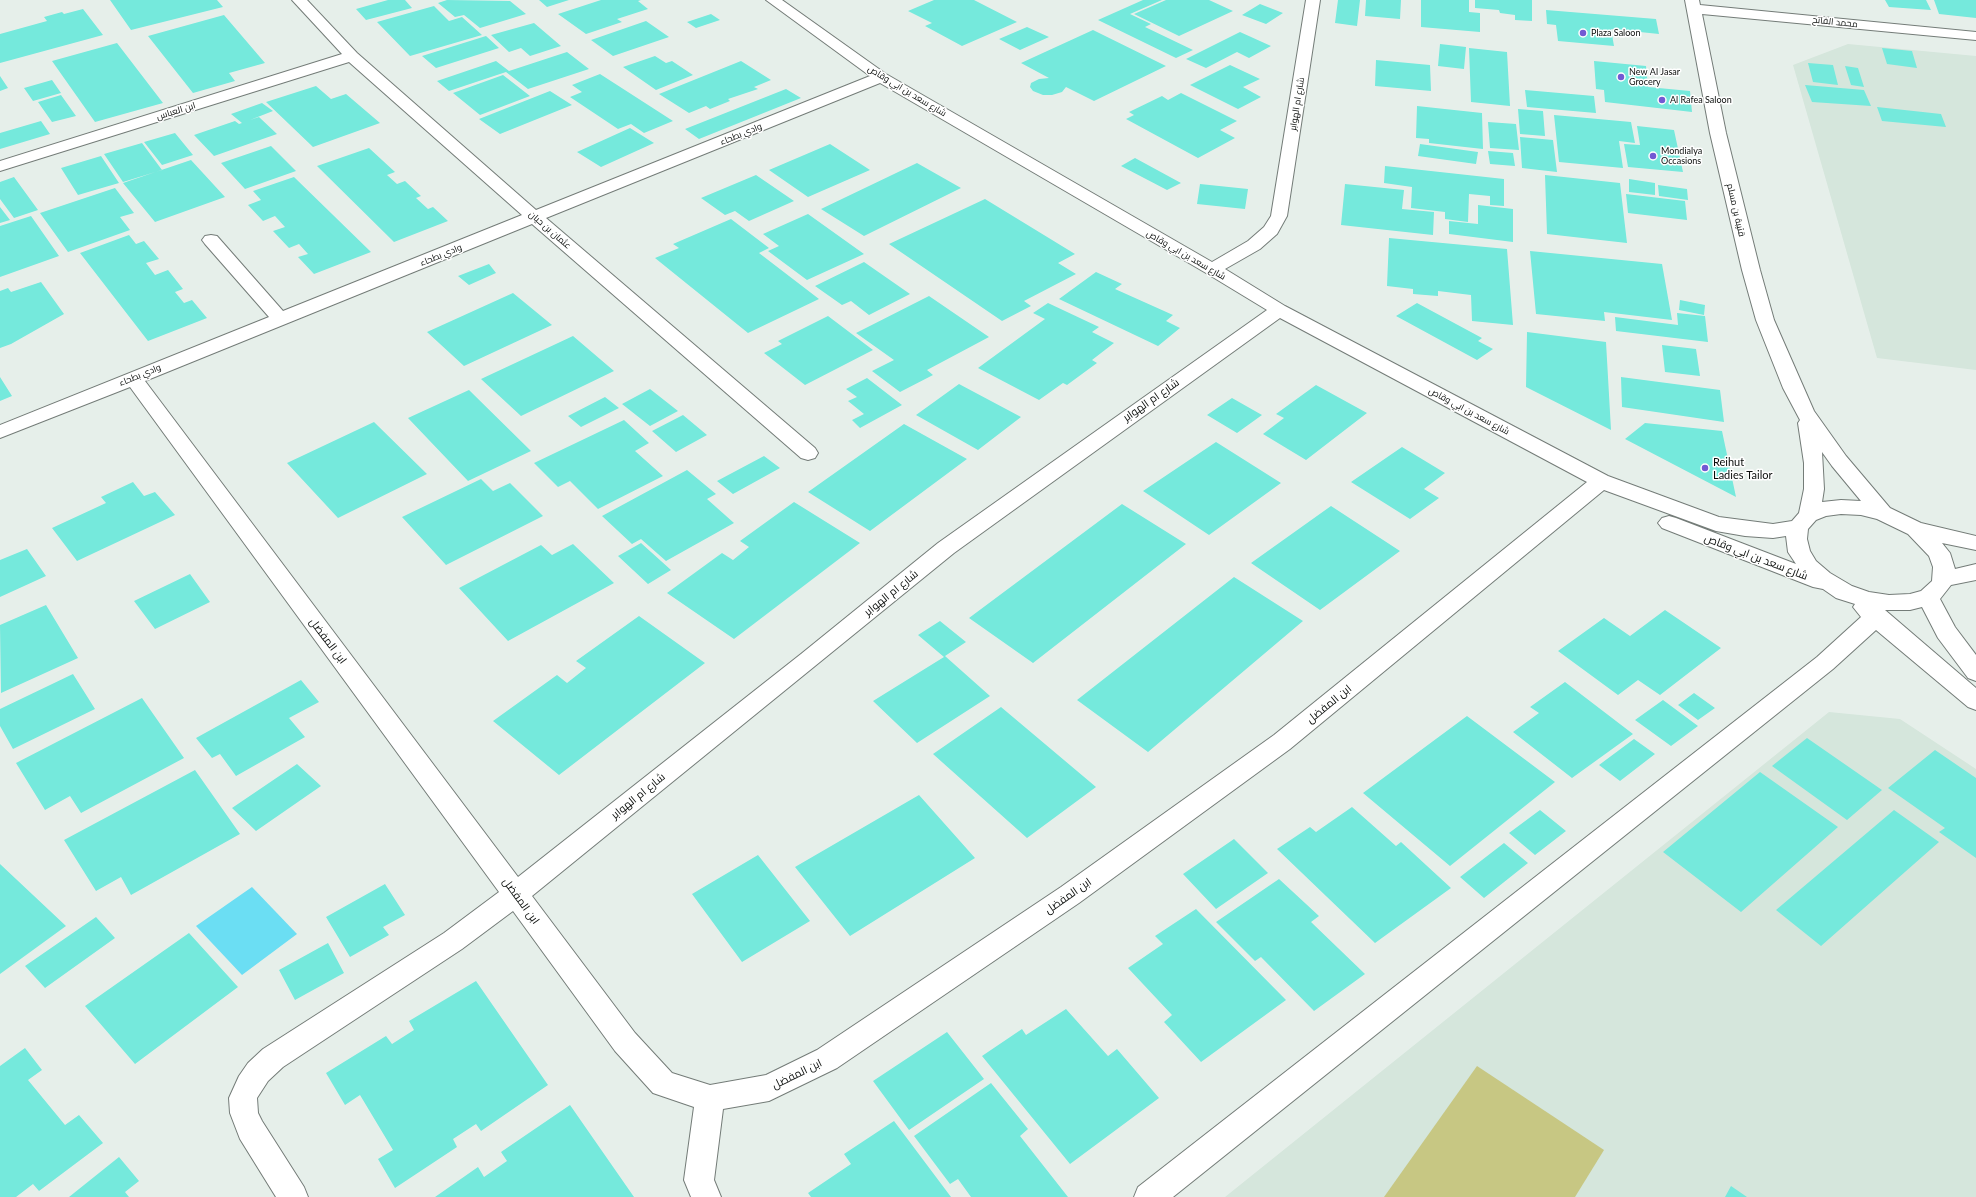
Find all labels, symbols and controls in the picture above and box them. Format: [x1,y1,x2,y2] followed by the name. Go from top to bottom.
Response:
[1812,14,1858,30] street label: محمد الفاتح
[1578,28,1588,38] marker: Plaza Saloon
[1591,28,1640,38] place label: Plaza Saloon
[866,63,948,119] street label: شارع سعد بن ابي وقاص
[1629,67,1680,88] place label: New Al Jasar Grocery
[1616,72,1626,82] marker: New Al Jasar Grocery
[1287,77,1307,131] street label: شارع ام الهوابر
[1657,95,1667,105] marker: Al Rafea Saloon
[1670,95,1732,105] place label: Al Rafea Saloon
[155,100,197,122] street label: ابن العباس
[719,121,763,147] street label: وادي بطحاء
[1661,146,1702,167] place label: Mondialya Occasions
[1648,151,1658,161] marker: Mondialya Occasions
[1725,182,1747,238] street label: قتيبة بن مسلم
[527,209,573,251] street label: عثمان بن حيان
[1144,228,1228,282] street label: شارع سعد بن ابي وقاص
[419,242,463,268] street label: وادي بطحاء
[118,362,162,388] street label: وادي بطحاء
[1120,376,1182,424] street label: شارع ام الهوابر
[1427,385,1511,437] street label: شارع سعد بن ابي وقاص
[1713,455,1772,481] place label: Reihut Ladies Tailor
[1700,463,1710,473] marker: Reihut Ladies Tailor
[1702,531,1810,583] street label: شارع سعد بن ابي وقاص
[861,567,921,619] street label: شارع ام الهوابر
[307,616,349,666] street label: ابن المفضل
[1304,682,1354,726] street label: ابن المفضل
[608,770,668,822] street label: شارع ام الهوابر
[500,875,542,927] street label: ابن المفضل
[1042,875,1094,917] street label: ابن المفضل
[770,1056,824,1092] street label: ابن المفضل

